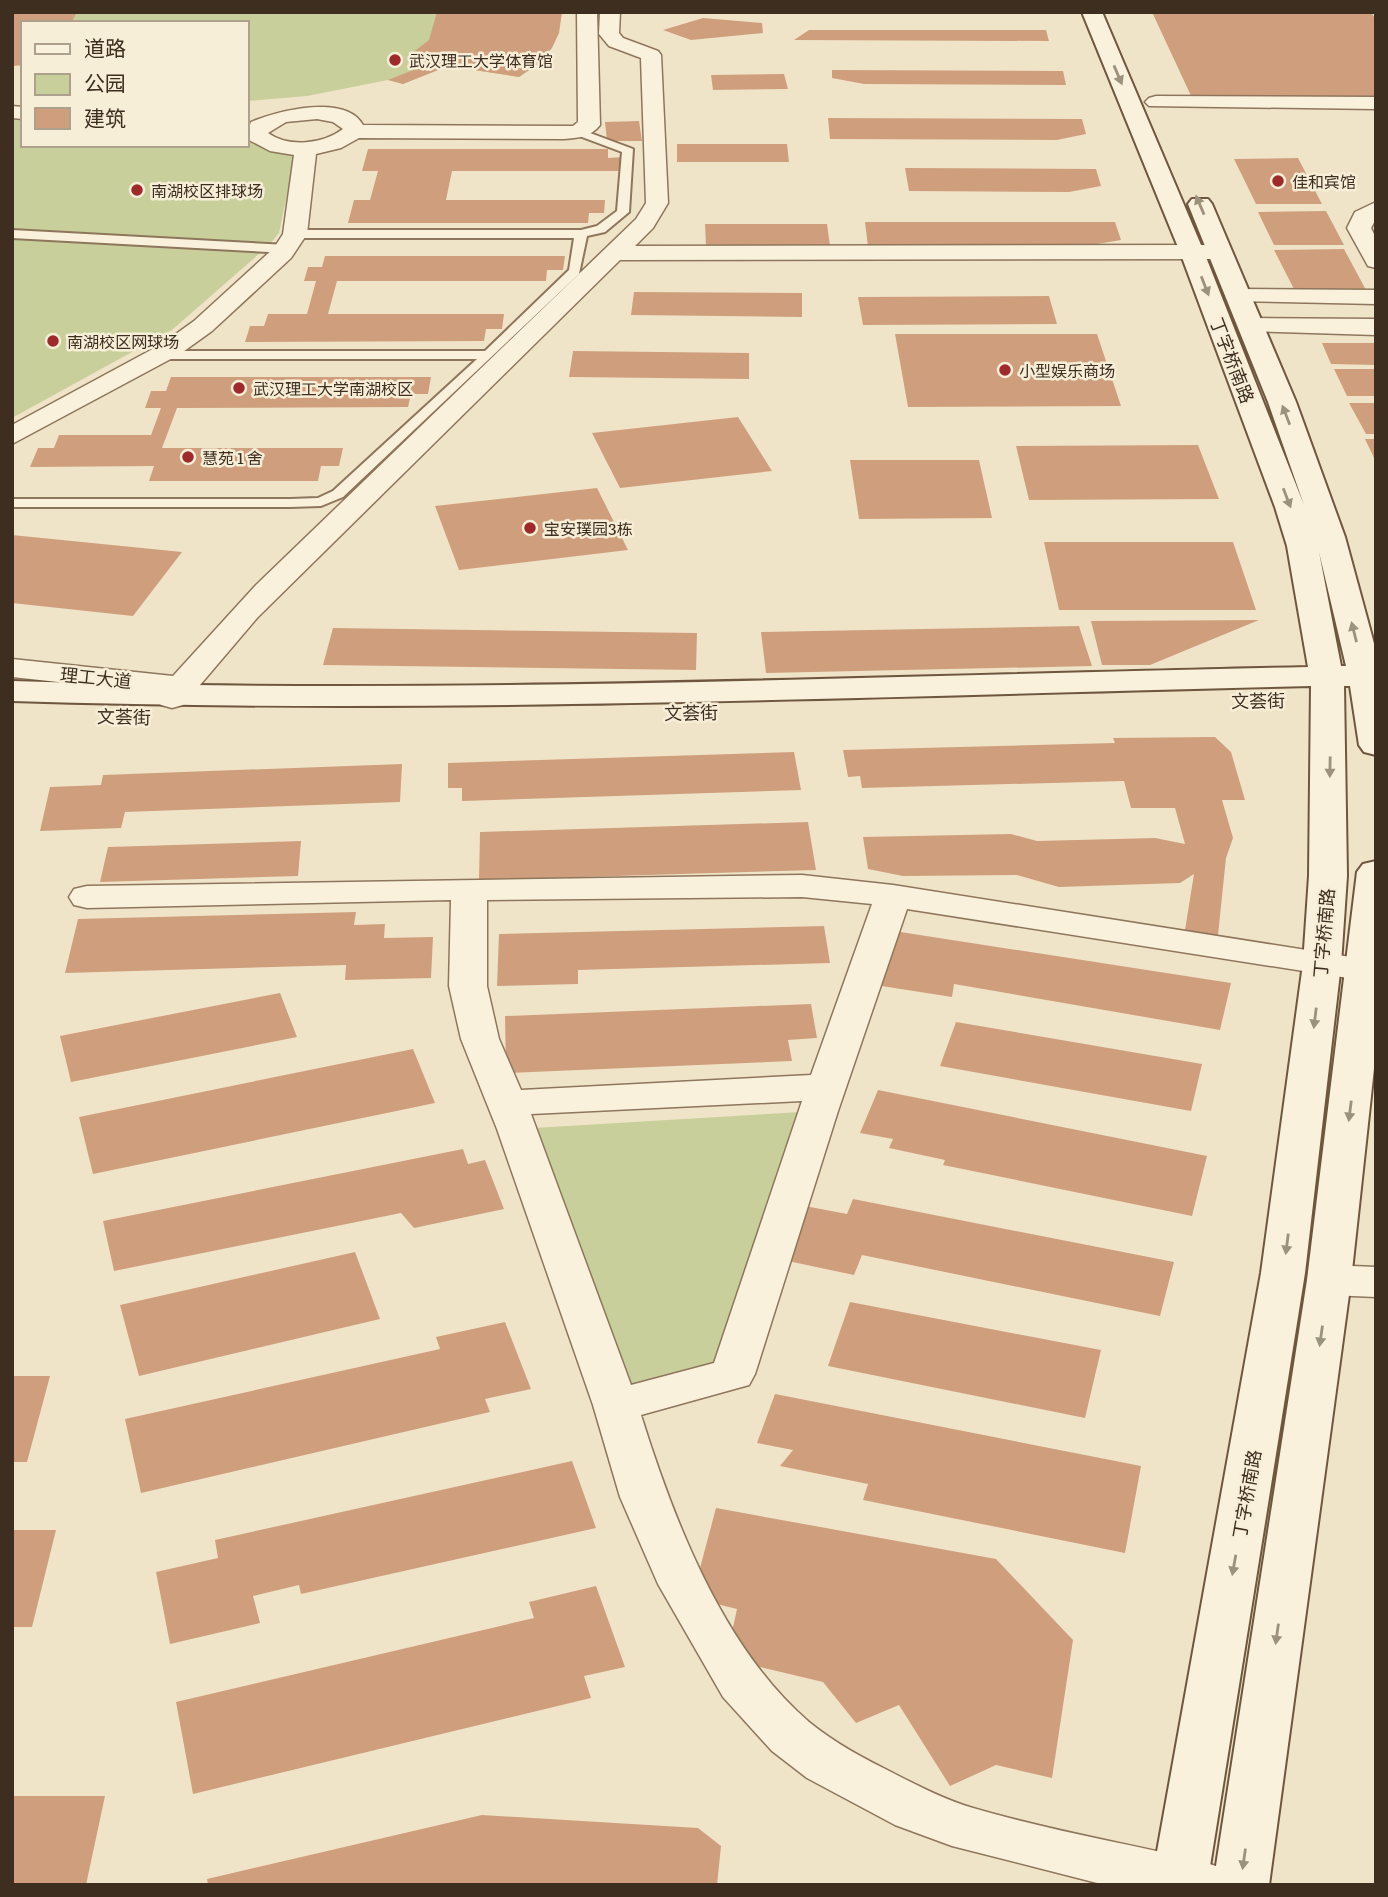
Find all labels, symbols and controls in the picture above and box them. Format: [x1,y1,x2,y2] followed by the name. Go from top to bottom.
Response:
[21,21,248,147] legend
[84,31,126,62] text: 道路
[409,48,553,72] place label: 武汉理工大学体育馆
[387,52,403,68] marker: 武汉理工大学体育馆
[1113,65,1124,86] one-way arrow
[84,66,126,97] text: 公园
[84,101,126,132] text: 建筑
[1292,169,1356,193] place label: 佳和宾馆
[1270,173,1286,189] marker: 佳和宾馆
[151,178,263,202] place label: 南湖校区排球场
[129,182,145,198] marker: 南湖校区排球场
[1194,194,1205,215] one-way arrow
[1199,275,1210,296] one-way arrow
[1204,313,1262,407] street label: 丁字桥南路
[67,329,179,353] place label: 南湖校区网球场
[45,333,61,349] marker: 南湖校区网球场
[1019,358,1115,382] place label: 小型娱乐商场
[997,362,1013,378] marker: 小型娱乐商场
[253,376,413,400] place label: 武汉理工大学南湖校区
[231,380,247,396] marker: 武汉理工大学南湖校区
[1280,404,1291,425] one-way arrow
[202,445,263,469] place label: 慧苑 1 舍
[180,449,196,465] marker: 慧苑 1 舍
[1282,487,1293,508] one-way arrow
[544,516,633,540] place label: 宝安璞园3栋
[522,520,538,536] marker: 宝安璞园3栋
[1348,621,1359,643] one-way arrow
[59,660,133,694] street label: 理工大道
[1231,686,1285,714] street label: 文荟街
[664,698,718,726] street label: 文荟街
[97,702,151,730] street label: 文荟街
[1325,756,1336,778] one-way arrow
[1306,887,1340,979] street label: 丁字桥南路
[1310,1007,1321,1029] one-way arrow
[1344,1100,1355,1122] one-way arrow
[1282,1233,1293,1255] one-way arrow
[1315,1325,1326,1347] one-way arrow
[1225,1447,1267,1541] street label: 丁字桥南路
[1228,1554,1239,1576] one-way arrow
[1272,1623,1283,1645] one-way arrow
[1239,1848,1250,1870] one-way arrow

